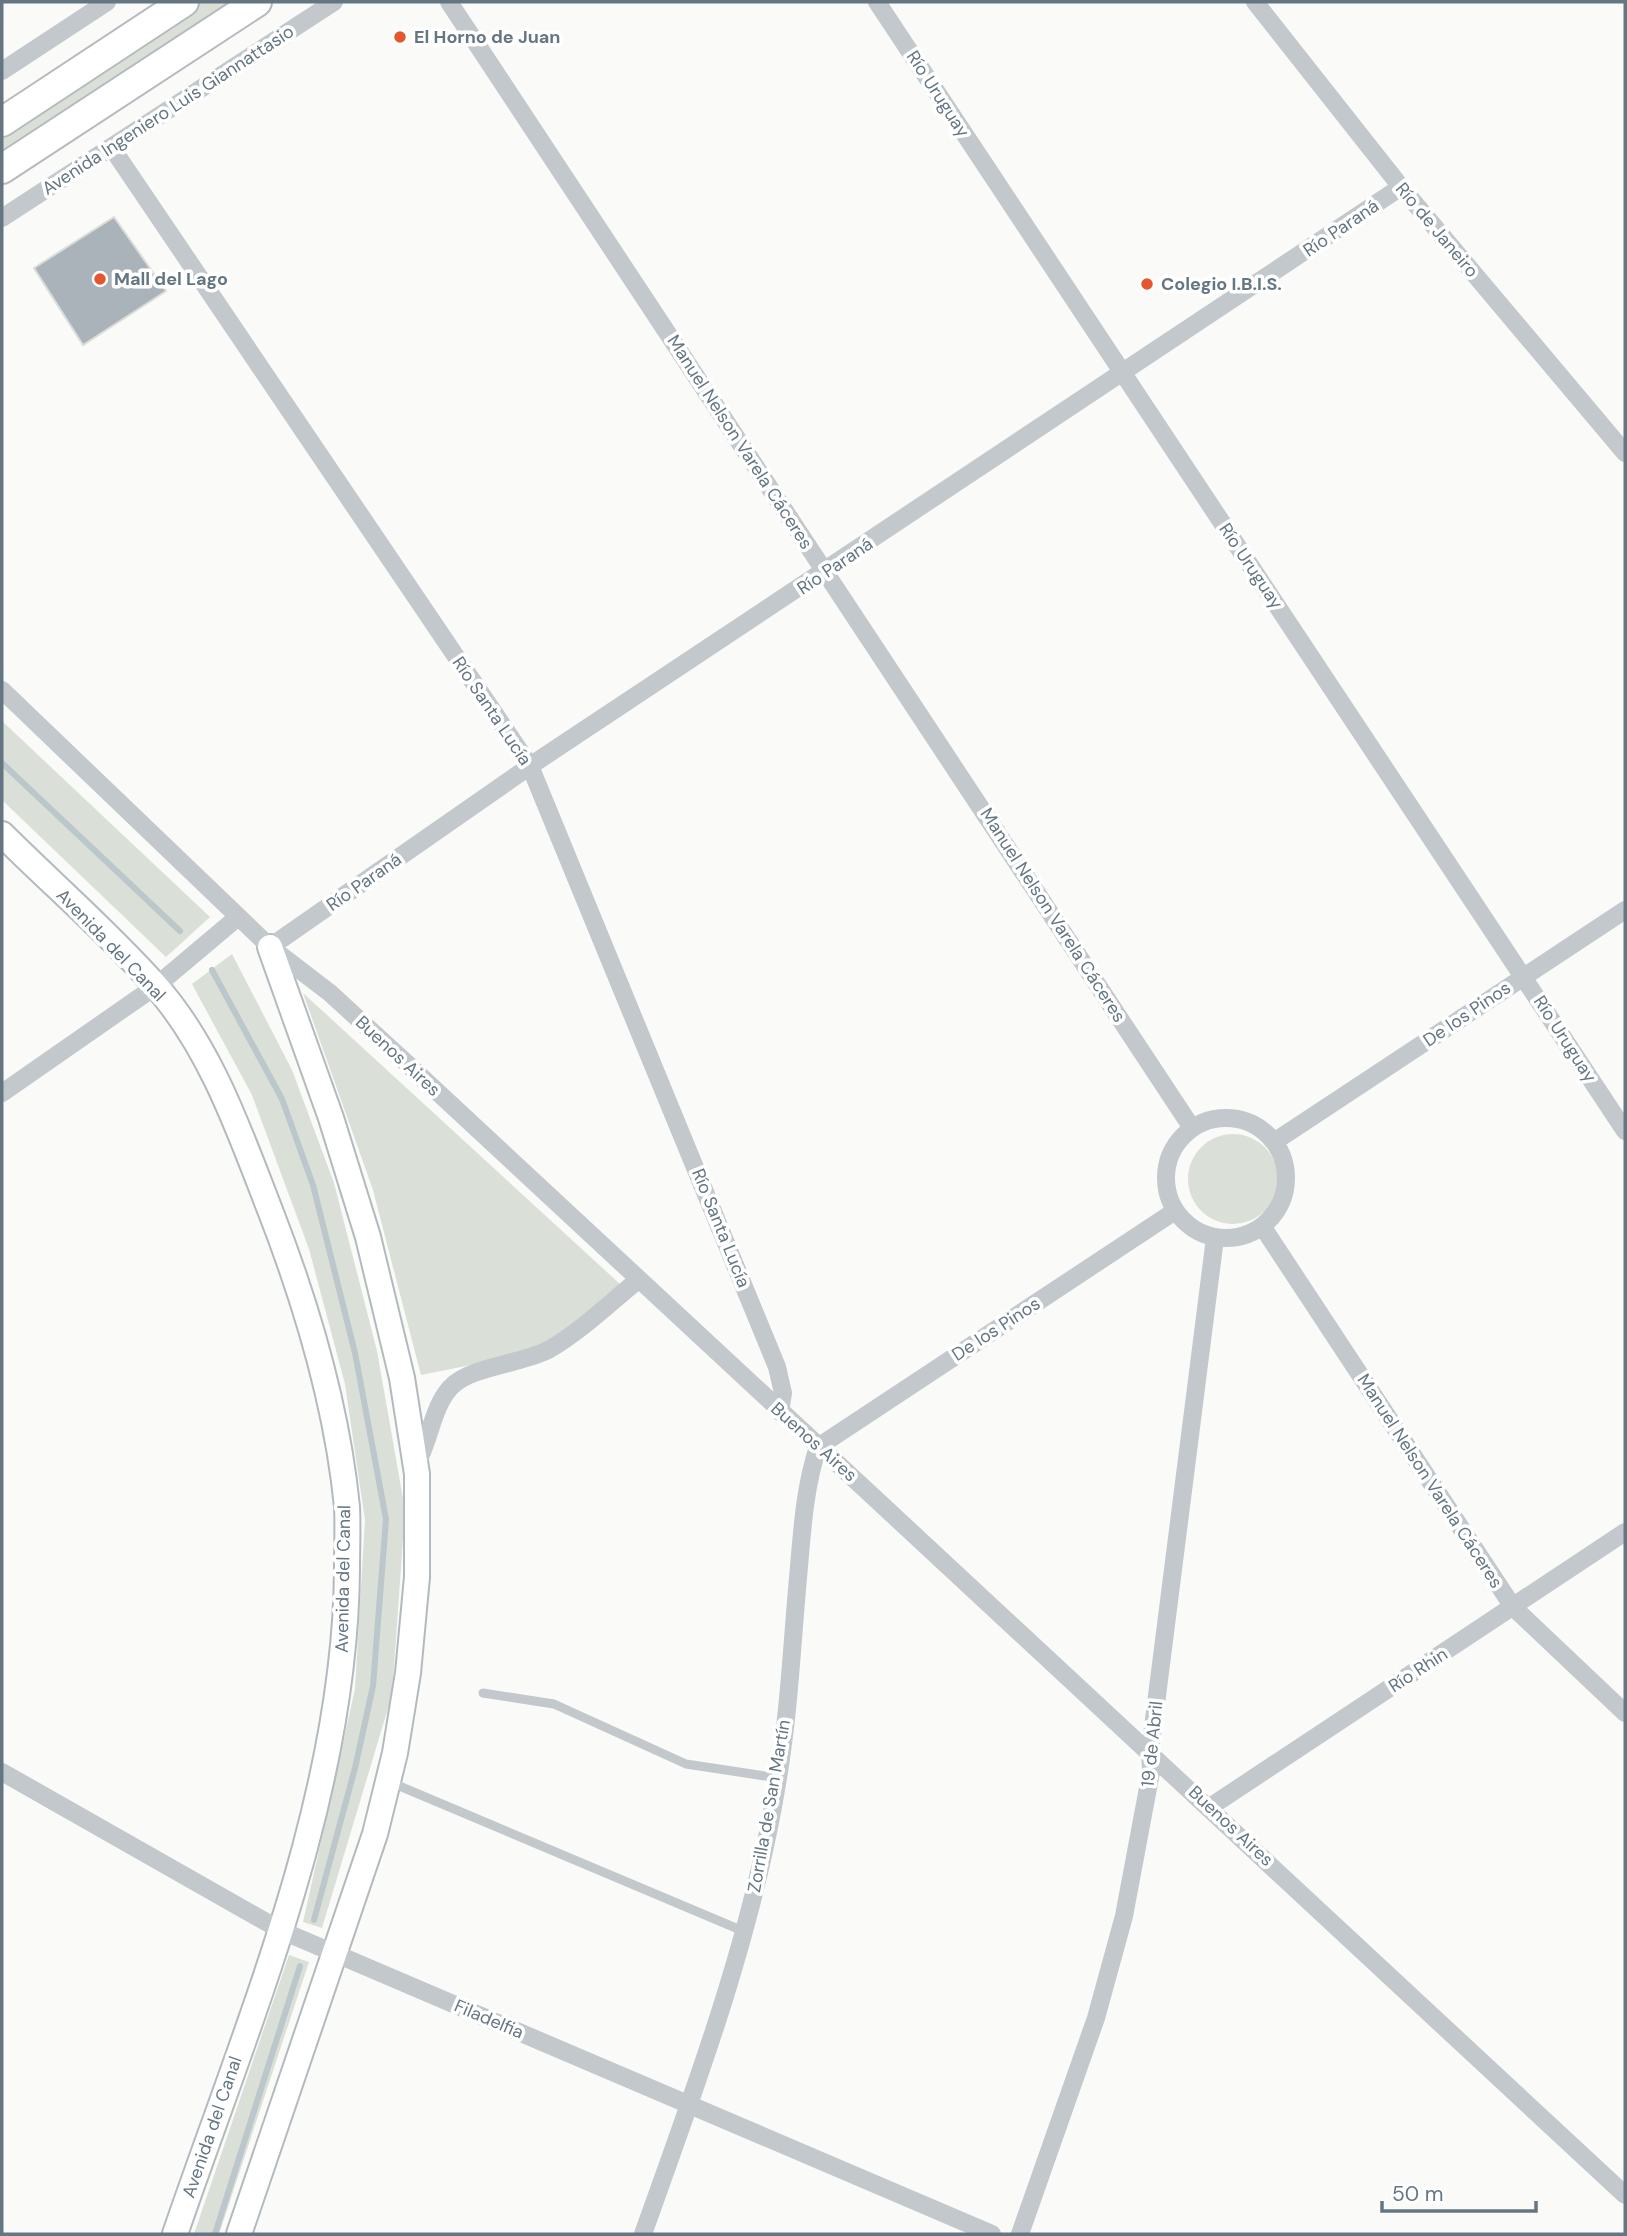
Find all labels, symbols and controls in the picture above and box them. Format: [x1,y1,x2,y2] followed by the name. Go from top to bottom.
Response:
[37,19,299,201] street label: Avenida Ingeniero Luis Giannattasio
[414,25,560,49] place label: El Horno de Juan
[392,29,408,45] marker: El Horno de Juan
[901,46,975,142] street label: Río Uruguay
[1390,177,1484,283] street label: Río de Janeiro
[1298,194,1384,262] street label: Río Paraná
[114,267,228,291] place label: Mall del Lago
[92,271,108,287] marker: Mall del Lago
[1161,272,1282,296] place label: Colegio I.B.I.S.
[1139,276,1155,292] marker: Colegio I.B.I.S.
[662,330,818,554] street label: Manuel Nelson Varela Cáceres
[1213,518,1289,614] street label: Río Uruguay
[792,532,878,600] street label: Río Paraná
[447,652,537,770] street label: Río Santa Lucía
[975,803,1131,1027] street label: Manuel Nelson Varela Cáceres
[322,847,406,917] street label: Río Paraná
[51,883,171,1007] street label: Avenida del Canal
[1419,976,1515,1052] street label: De los Pinos
[1528,991,1602,1087] street label: Río Uruguay
[350,1010,446,1102] street label: Buenos Aires
[686,1165,756,1291] street label: Río Santa Lucía
[947,1292,1045,1366] street label: De los Pinos
[1352,1369,1508,1593] street label: Manuel Nelson Varela Cáceres
[766,1397,862,1487] street label: Buenos Aires
[330,1505,356,1653] street label: Avenida del Canal
[1384,1642,1452,1698] street label: Río Rhin
[1136,1700,1168,1788] street label: 19 de Abril
[742,1718,796,1894] street label: Zorrilla de San Martín
[1183,1780,1279,1872] street label: Buenos Aires
[451,1994,527,2044] street label: Filadelfia
[177,2053,247,2201] street label: Avenida del Canal
[1382,2170,1536,2214] scale bar
[1392,2180,1443,2208] text: 50 m

